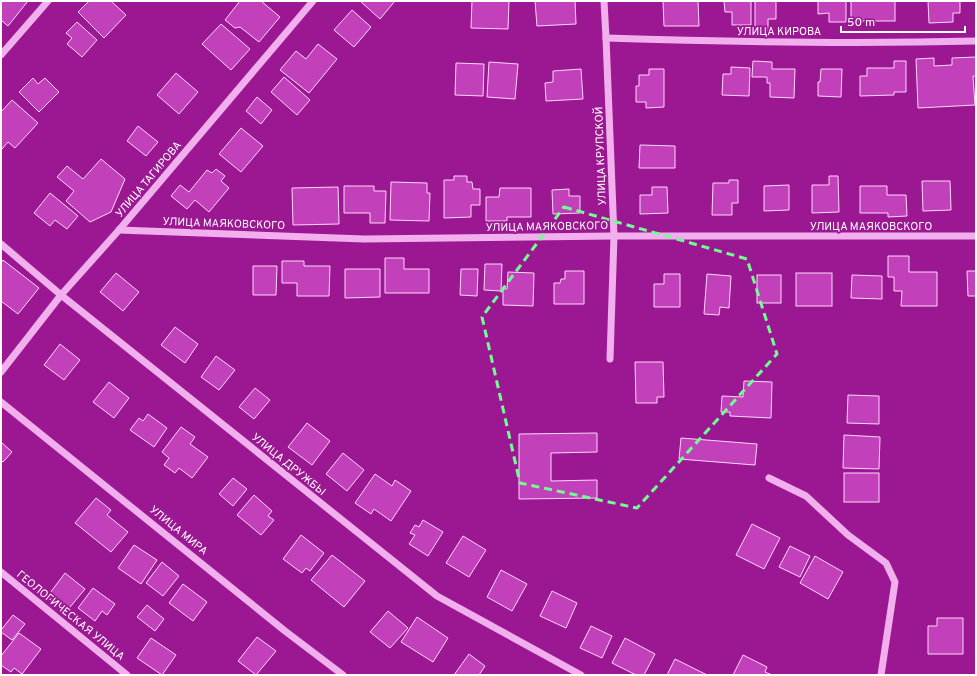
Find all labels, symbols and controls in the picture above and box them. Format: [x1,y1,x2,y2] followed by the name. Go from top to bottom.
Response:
[841,8,965,34] scale bar
[847,15,875,31] text: 50 m
[737,25,821,39] street label: УЛИЦА КИРОВА
[591,106,610,206] street label: УЛИЦА КРУПСКОЙ
[113,139,185,221] street label: УЛИЦА ТАГИРОВА
[162,215,285,233] street label: УЛИЦА МАЯКОВСКОГО
[486,219,608,235] street label: УЛИЦА МАЯКОВСКОГО
[810,220,932,234] street label: УЛИЦА МАЯКОВСКОГО
[248,431,328,499] street label: УЛИЦА ДРУЖБЫ
[146,503,210,558] street label: УЛИЦА МИРА
[13,568,127,664] street label: ГЕОЛОГИЧЕСКАЯ УЛИЦА

